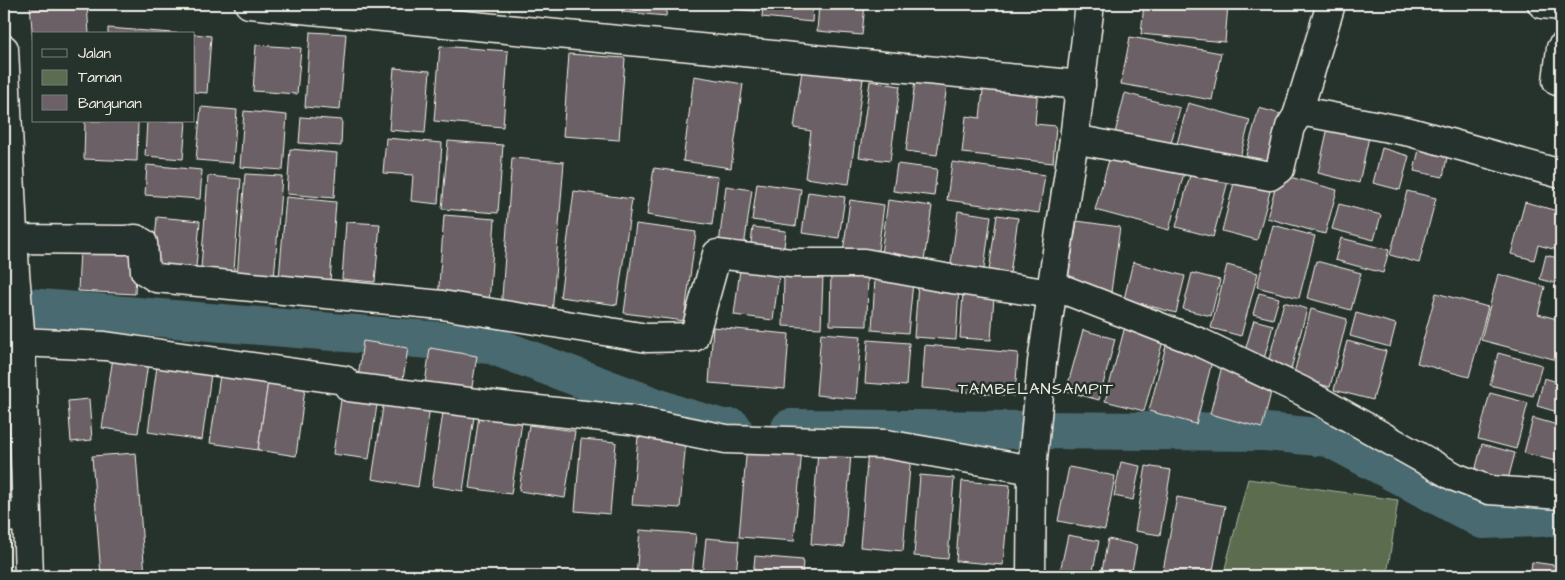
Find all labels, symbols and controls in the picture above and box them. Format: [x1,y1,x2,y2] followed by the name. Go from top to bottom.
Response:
[32,32,195,122] legend
[78,43,112,64] text: Jalan
[78,67,122,88] text: Taman
[78,93,142,115] text: Bangunan
[958,378,1114,400] district label: TAMBELANSAMPIT

